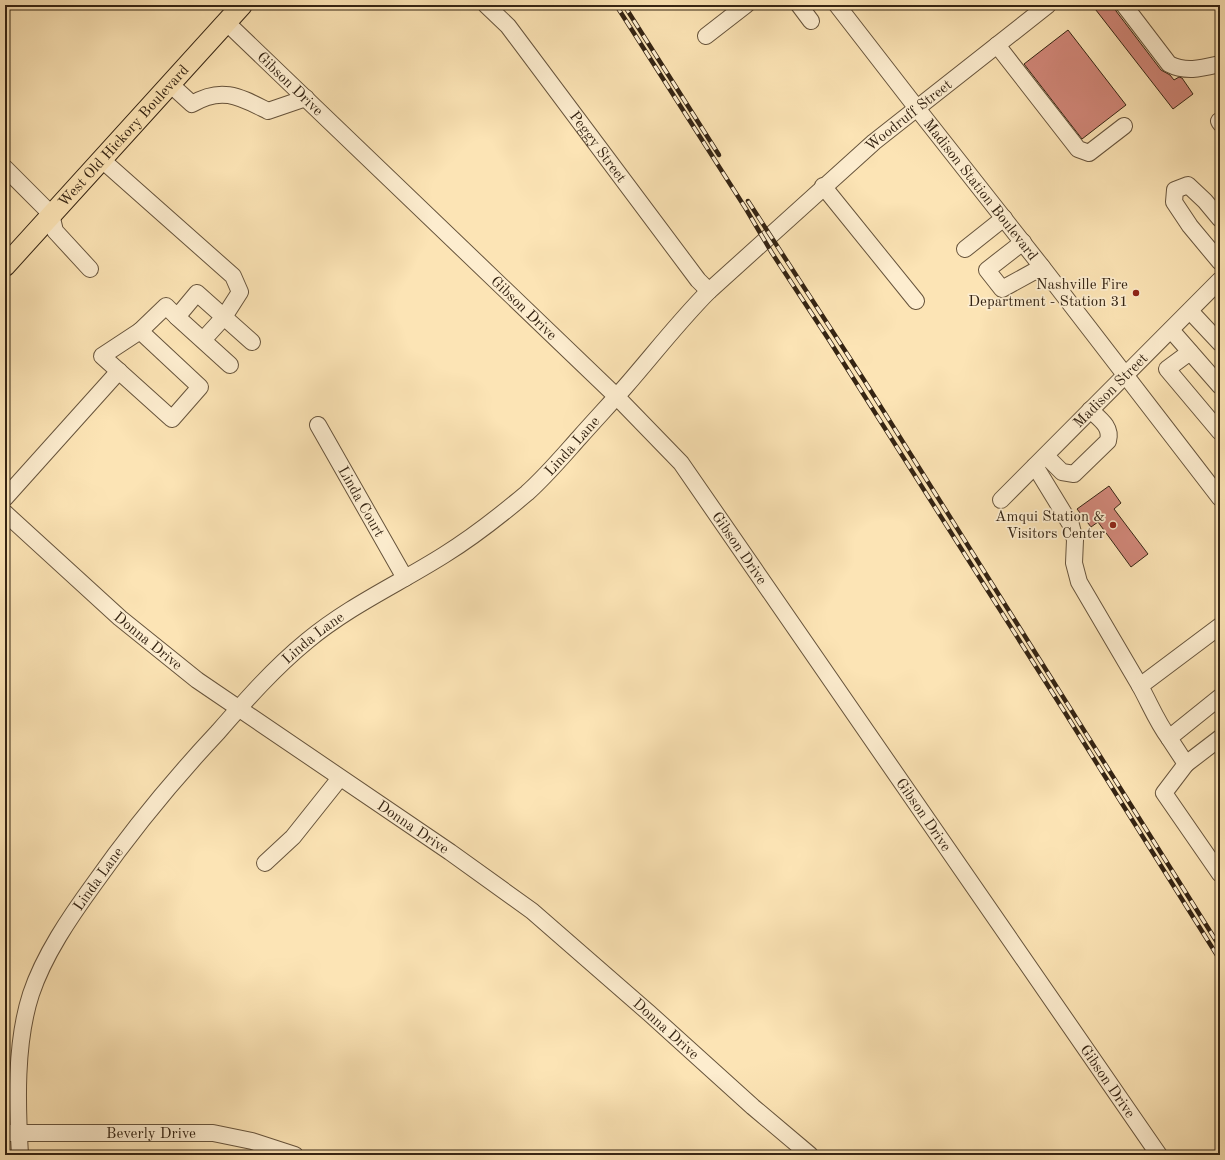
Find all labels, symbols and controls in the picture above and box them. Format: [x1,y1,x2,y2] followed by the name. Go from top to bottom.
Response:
[253,50,325,120] street label: Gibson Drive
[56,63,193,211] street label: West Old Hickory Boulevard
[863,78,955,155] street label: Woodruff Street
[566,109,628,186] street label: Peggy Street
[920,117,1040,264] street label: Madison Station Boulevard
[487,274,559,344] street label: Gibson Drive
[968,278,1128,310] place label: Nashville Fire Department - Station 31
[1131,288,1141,298] marker: Nashville Fire Department - Station 31
[1072,351,1151,431] street label: Madison Street
[543,414,603,480] street label: Linda Lane
[334,464,386,540] street label: Linda Court
[708,510,769,588] street label: Gibson Drive
[995,510,1105,542] place label: Amqui Station & Visitors Center
[1108,520,1118,530] marker: Amqui Station & Visitors Center
[110,610,184,674] street label: Donna Drive
[280,610,347,668] street label: Linda Lane
[892,776,953,855] street label: Gibson Drive
[374,799,451,858] street label: Donna Drive
[71,845,127,914] street label: Linda Lane
[629,996,701,1063] street label: Donna Drive
[1076,1043,1137,1121] street label: Gibson Drive
[106,1127,196,1142] street label: Beverly Drive

